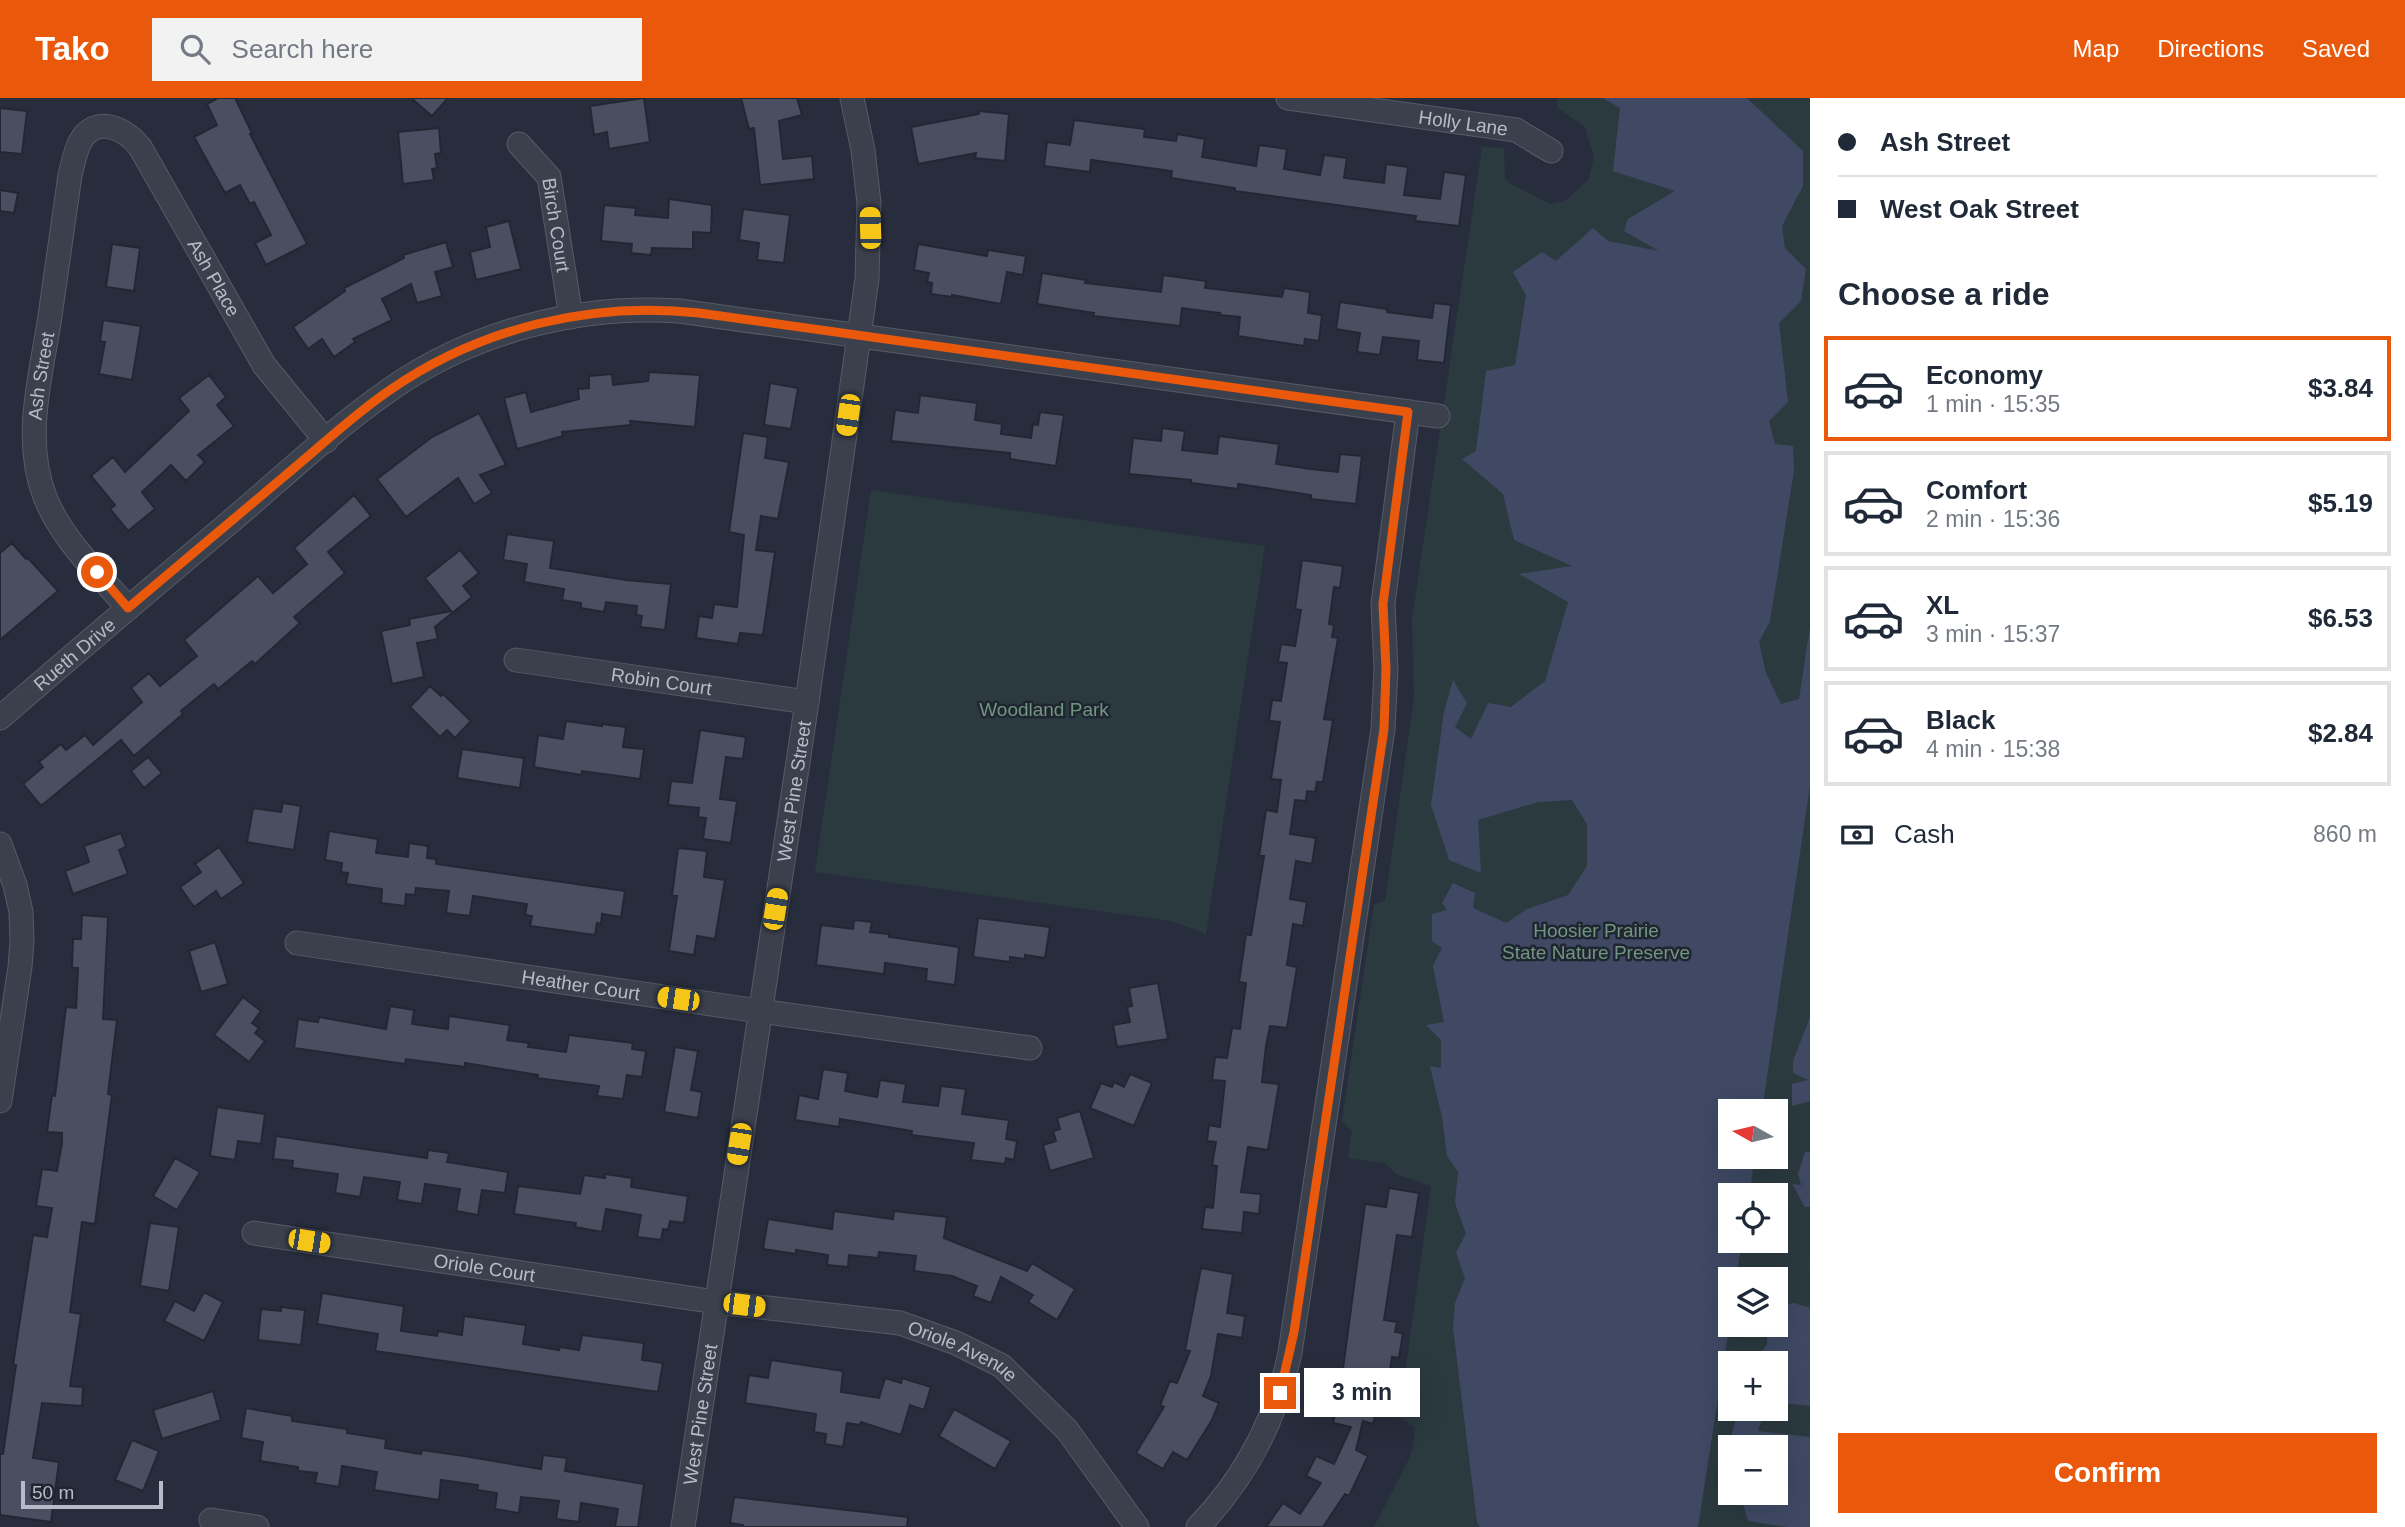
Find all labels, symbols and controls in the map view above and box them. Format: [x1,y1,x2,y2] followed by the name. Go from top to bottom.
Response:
[152,18,642,81] search box
[35,30,110,67] text: Tako
[176,30,214,68] icon: search
[232,34,373,64] text: Search here
[2073,35,2119,62] text: Map
[2157,35,2264,62] text: Directions
[2302,35,2370,62] text: Saved
[1417,106,1509,140] street label: Holly Lane
[1880,127,2010,157] text: Ash Street
[538,176,574,274] street label: Birch Court
[1880,194,2079,224] text: West Oak Street
[859,207,882,249] car
[184,235,244,320] street label: Ash Place
[1838,276,2050,312] text: Choose a ride
[25,330,58,421] street label: Ash Street
[1842,357,1905,420] icon: car
[1926,360,2043,390] text: Economy
[2308,373,2373,403] text: $3.84
[1926,391,2060,417] text: 1 min · 15:35
[835,393,862,437] car
[1842,472,1905,535] icon: car
[1926,475,2027,505] text: Comfort
[2308,488,2373,518] text: $5.19
[1926,506,2060,532] text: 2 min · 15:36
[81,556,113,588] route start
[1842,587,1905,650] icon: car
[1926,590,1959,620] text: XL
[2308,603,2373,633] text: $6.53
[30,614,120,695] street label: Rueth Drive
[1926,621,2060,647] text: 3 min · 15:37
[610,664,714,699] street label: Robin Court
[979,699,1109,720] park label: Woodland Park
[1842,702,1905,765] icon: car
[1926,705,1995,735] text: Black
[2308,718,2373,748] text: $2.84
[773,719,815,863] street label: West Pine Street
[1926,736,2060,762] text: 4 min · 15:38
[1838,816,1876,854] icon: cash
[1894,819,1955,849] text: Cash
[2313,821,2377,847] text: 860 m
[762,887,789,931] car
[1502,920,1690,963] park label: Hoosier Prairie State Nature Preserve
[520,966,642,1004] street label: Heather Court
[656,986,701,1012] car
[1718,1099,1788,1169] north arrow
[1718,1099,1788,1505] map controls
[726,1122,753,1166] car
[1718,1183,1788,1253] button: locate
[287,1227,332,1255] car
[432,1250,537,1286] street label: Oriole Court
[1718,1267,1788,1337] button: layers
[722,1292,767,1318] car
[905,1317,1021,1386] street label: Oriole Avenue
[679,1342,722,1486] street label: West Pine Street
[1718,1351,1788,1421] button: +
[1304,1368,1420,1418] callout: 3 min
[1264,1377,1296,1409] route end
[1332,1379,1392,1405] text: 3 min
[1838,1433,2377,1513] button: Confirm
[1718,1435,1788,1505] button: −
[21,1478,163,1510] scale bar
[32,1482,74,1503] text: 50 m

